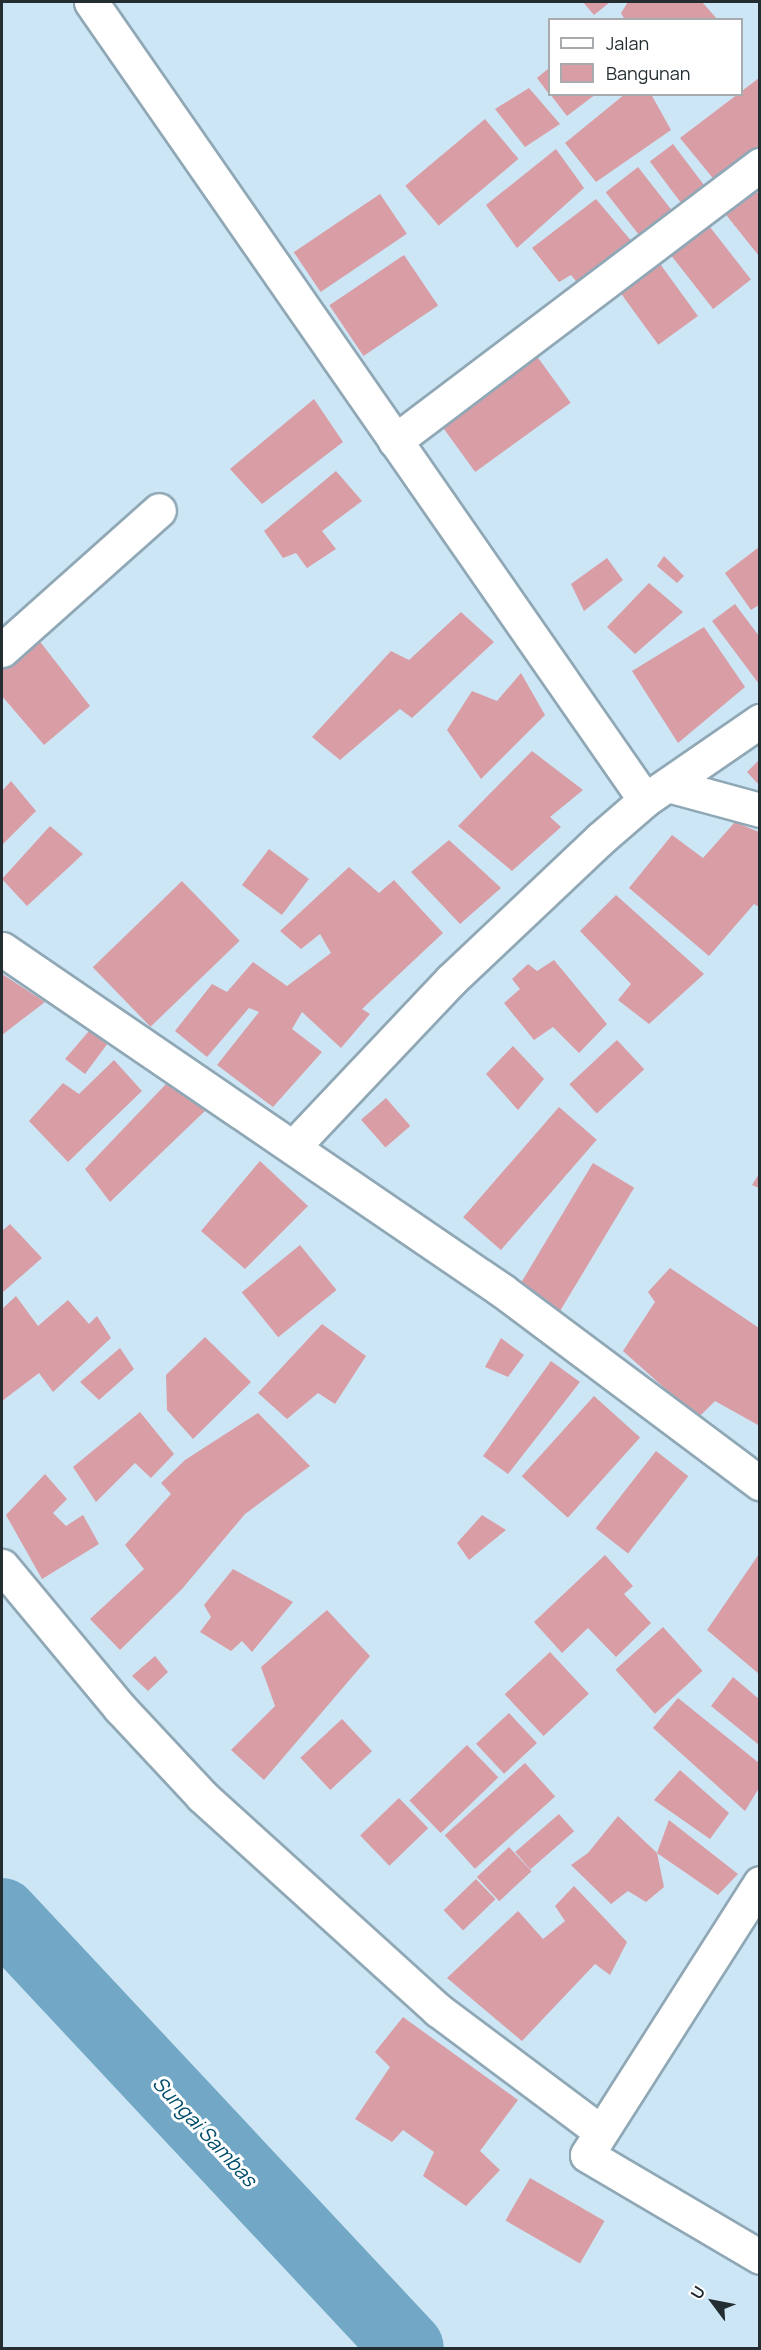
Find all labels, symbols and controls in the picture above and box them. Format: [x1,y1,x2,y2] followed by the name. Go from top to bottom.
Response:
[548,18,743,96] legend
[606,31,649,55] text: Jalan
[606,61,690,85] text: Bangunan
[148,2071,262,2191] water label: Sungai Sambas
[683,2272,743,2332] north arrow
[685,2282,710,2303] text: U

